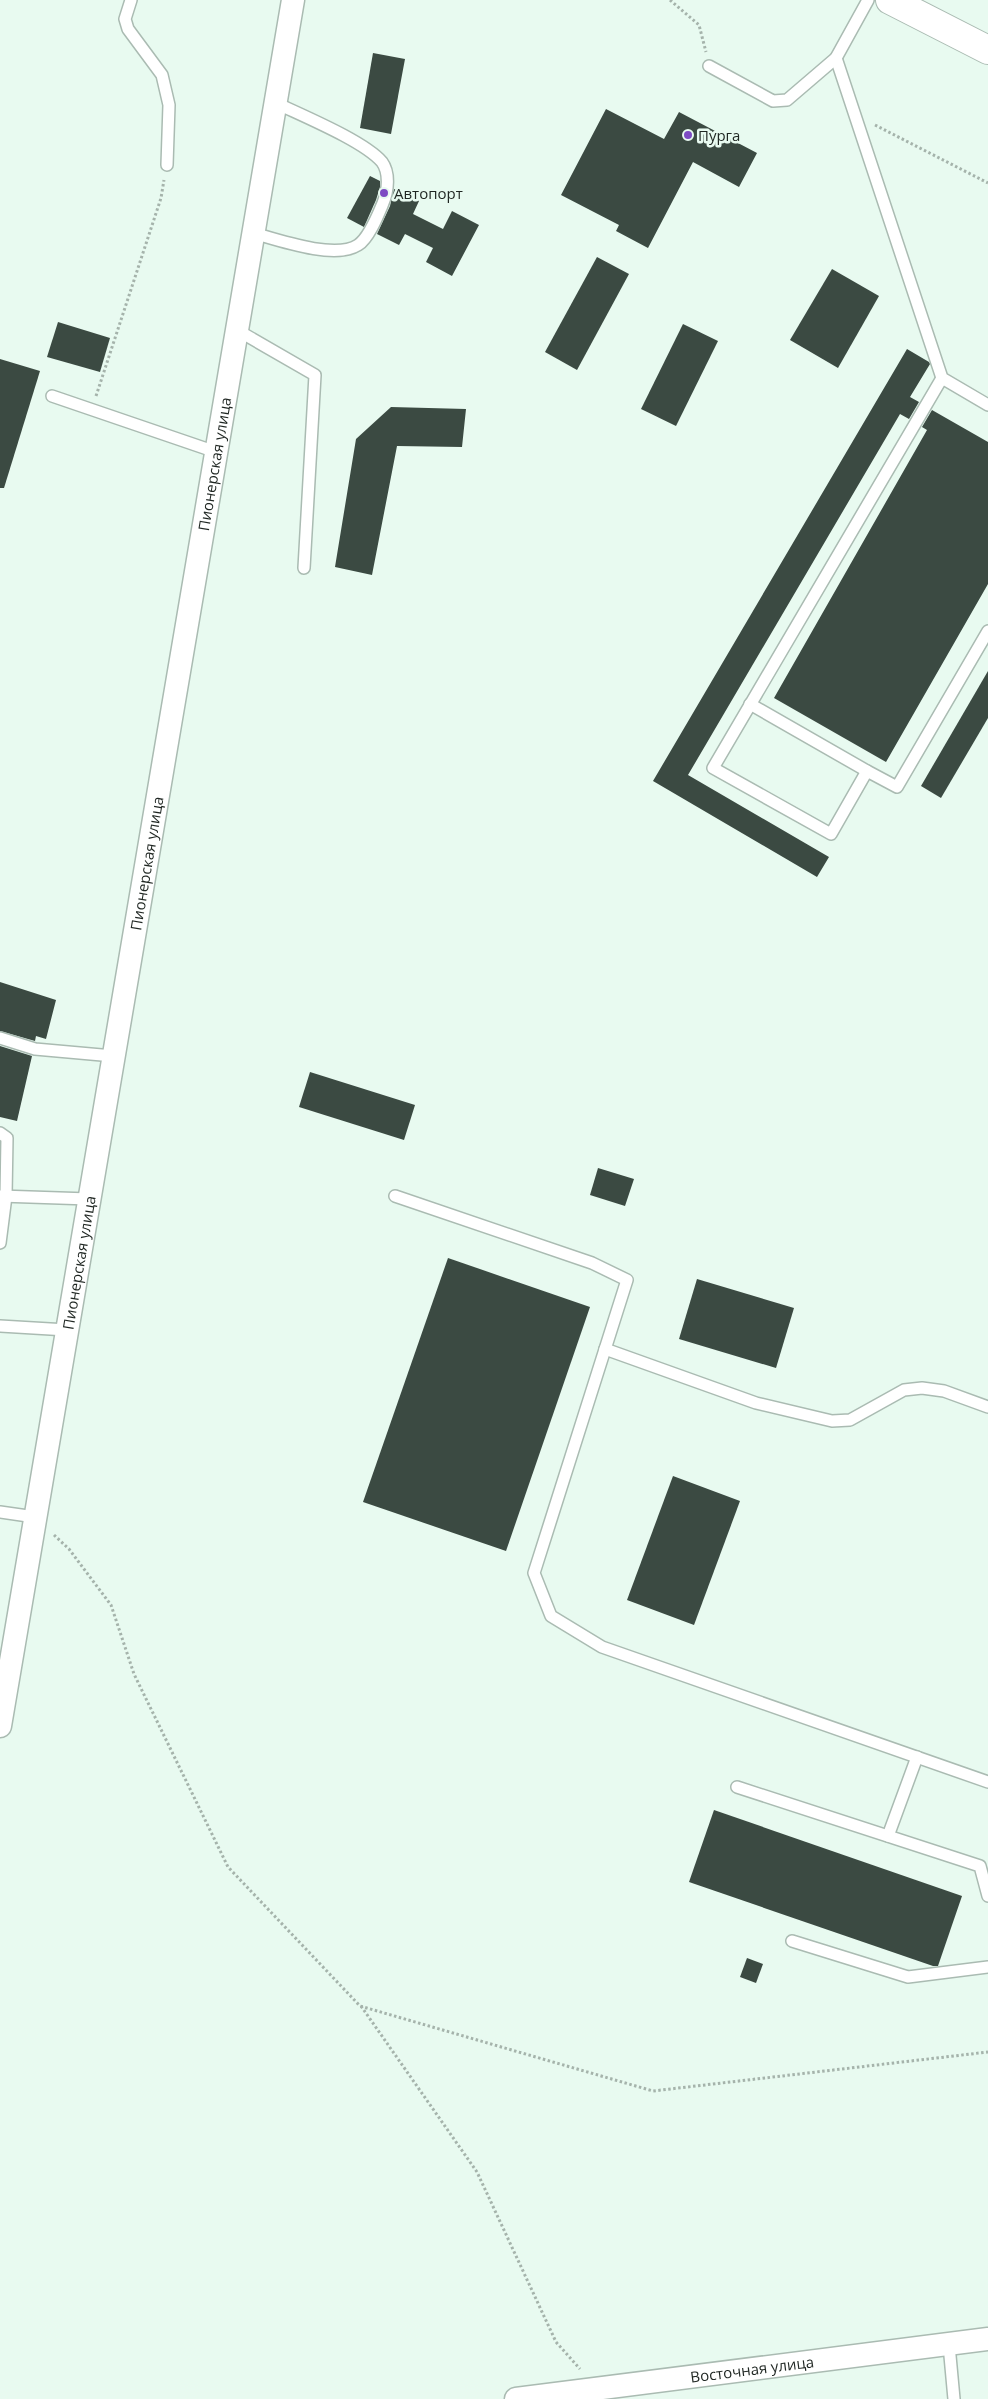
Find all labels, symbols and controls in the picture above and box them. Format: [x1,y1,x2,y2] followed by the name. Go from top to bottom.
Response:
[698,125,740,145] place label: Пурга
[682,129,694,141] marker: Пурга
[394,183,463,203] place label: Автопорт
[378,187,390,199] marker: Автопорт
[193,396,235,533] street label: Пионерская улица
[125,795,168,932] street label: Пионерская улица
[57,1194,100,1331] street label: Пионерская улица
[689,2351,815,2387] street label: Восточная улица

